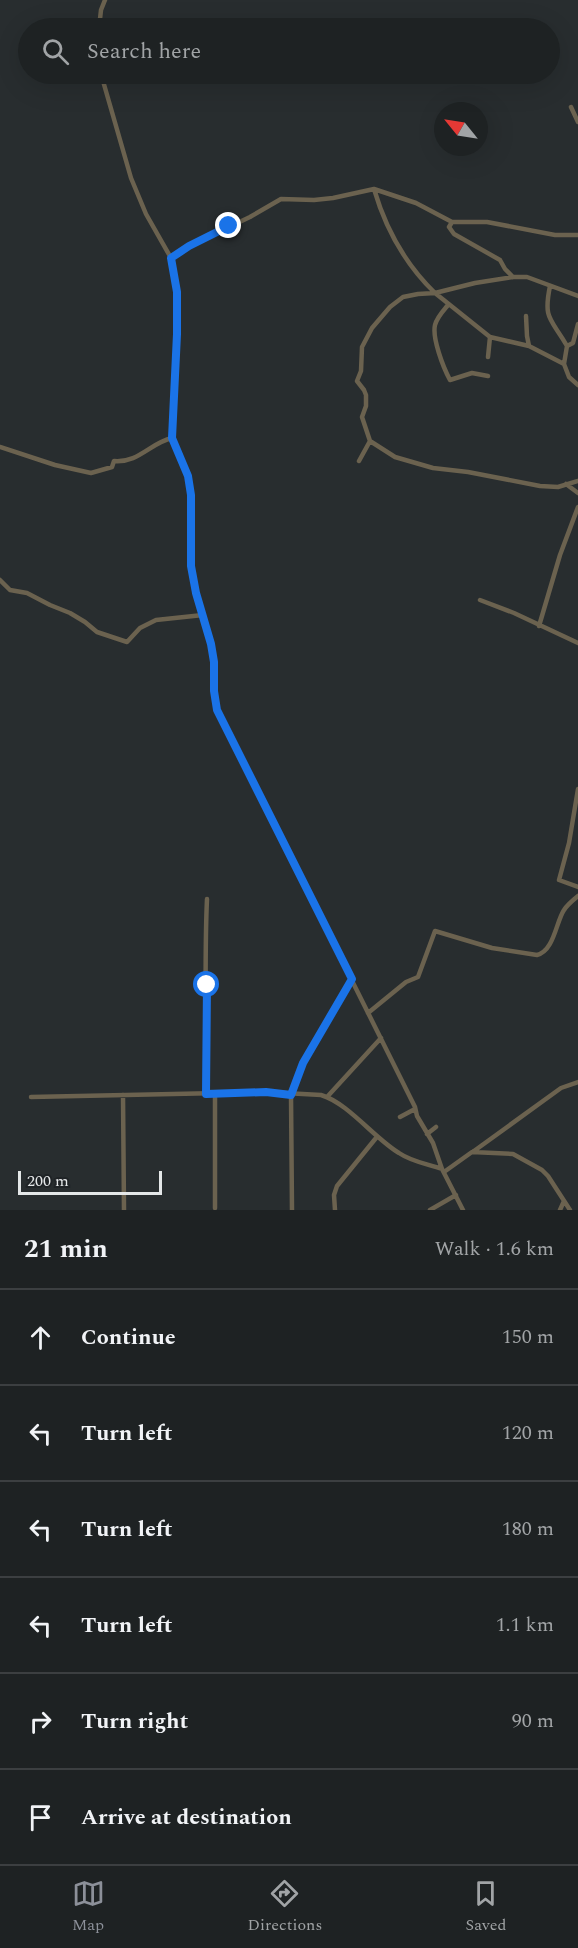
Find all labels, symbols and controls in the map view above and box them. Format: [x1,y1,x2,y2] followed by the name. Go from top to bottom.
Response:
[18,18,560,84] search box
[39,35,72,68] icon: search
[87,35,201,68] text: Search here
[434,102,488,156] north arrow
[215,212,241,238] route end
[193,971,219,997] route start
[18,1168,162,1196] scale bar
[27,1169,69,1193] text: 200 m
[24,1229,108,1269] text: 21 min
[435,1234,554,1264] text: Walk · 1.6 km
[24,1321,57,1354] icon: ahead
[81,1321,176,1354] text: Continue
[502,1322,554,1352] text: 150 m
[24,1417,57,1450] icon: left
[81,1417,173,1450] text: Turn left
[502,1418,554,1448] text: 120 m
[24,1513,57,1546] icon: left
[81,1513,173,1546] text: Turn left
[502,1514,554,1544] text: 180 m
[24,1609,57,1642] icon: left
[81,1609,173,1642] text: Turn left
[496,1610,554,1640] text: 1.1 km
[24,1705,57,1738] icon: right
[81,1705,188,1738] text: Turn right
[512,1706,554,1736] text: 90 m
[24,1801,57,1834] icon: arrive
[81,1801,292,1834] text: Arrive at destination
[72,1877,105,1937] tab: Map
[248,1877,322,1937] tab: Directions
[465,1877,506,1937] tab: Saved

